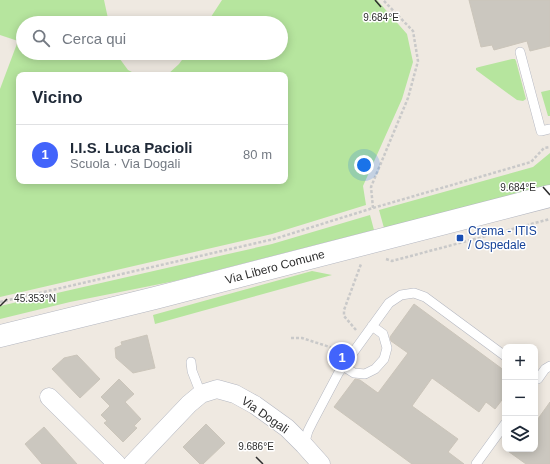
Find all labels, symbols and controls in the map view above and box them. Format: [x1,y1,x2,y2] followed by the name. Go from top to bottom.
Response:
[363,12,399,23] text: 9.684°E
[16,16,288,60] search box
[30,27,52,49] icon: search
[62,30,126,47] text: Cerca qui
[32,88,83,107] text: Vicino
[70,139,193,156] text: I.I.S. Luca Pacioli
[41,147,49,162] text: 1
[243,147,272,162] text: 80 m
[354,155,374,175] your location
[70,156,180,171] text: Scuola · Via Dogali
[500,182,536,193] text: 9.684°E
[468,224,537,252] place label: Crema - ITIS / Ospedale
[455,233,465,243] marker: Crema - ITIS / Ospedale
[224,247,327,287] street label: Via Libero Comune
[14,293,56,304] text: 45.353°N
[329,342,355,372] pin: 1
[502,344,538,452] map controls
[502,344,538,380] button: +
[502,380,538,416] button: −
[239,394,291,436] street label: Via Dogali
[502,416,538,452] button: layers
[238,441,274,452] text: 9.686°E

